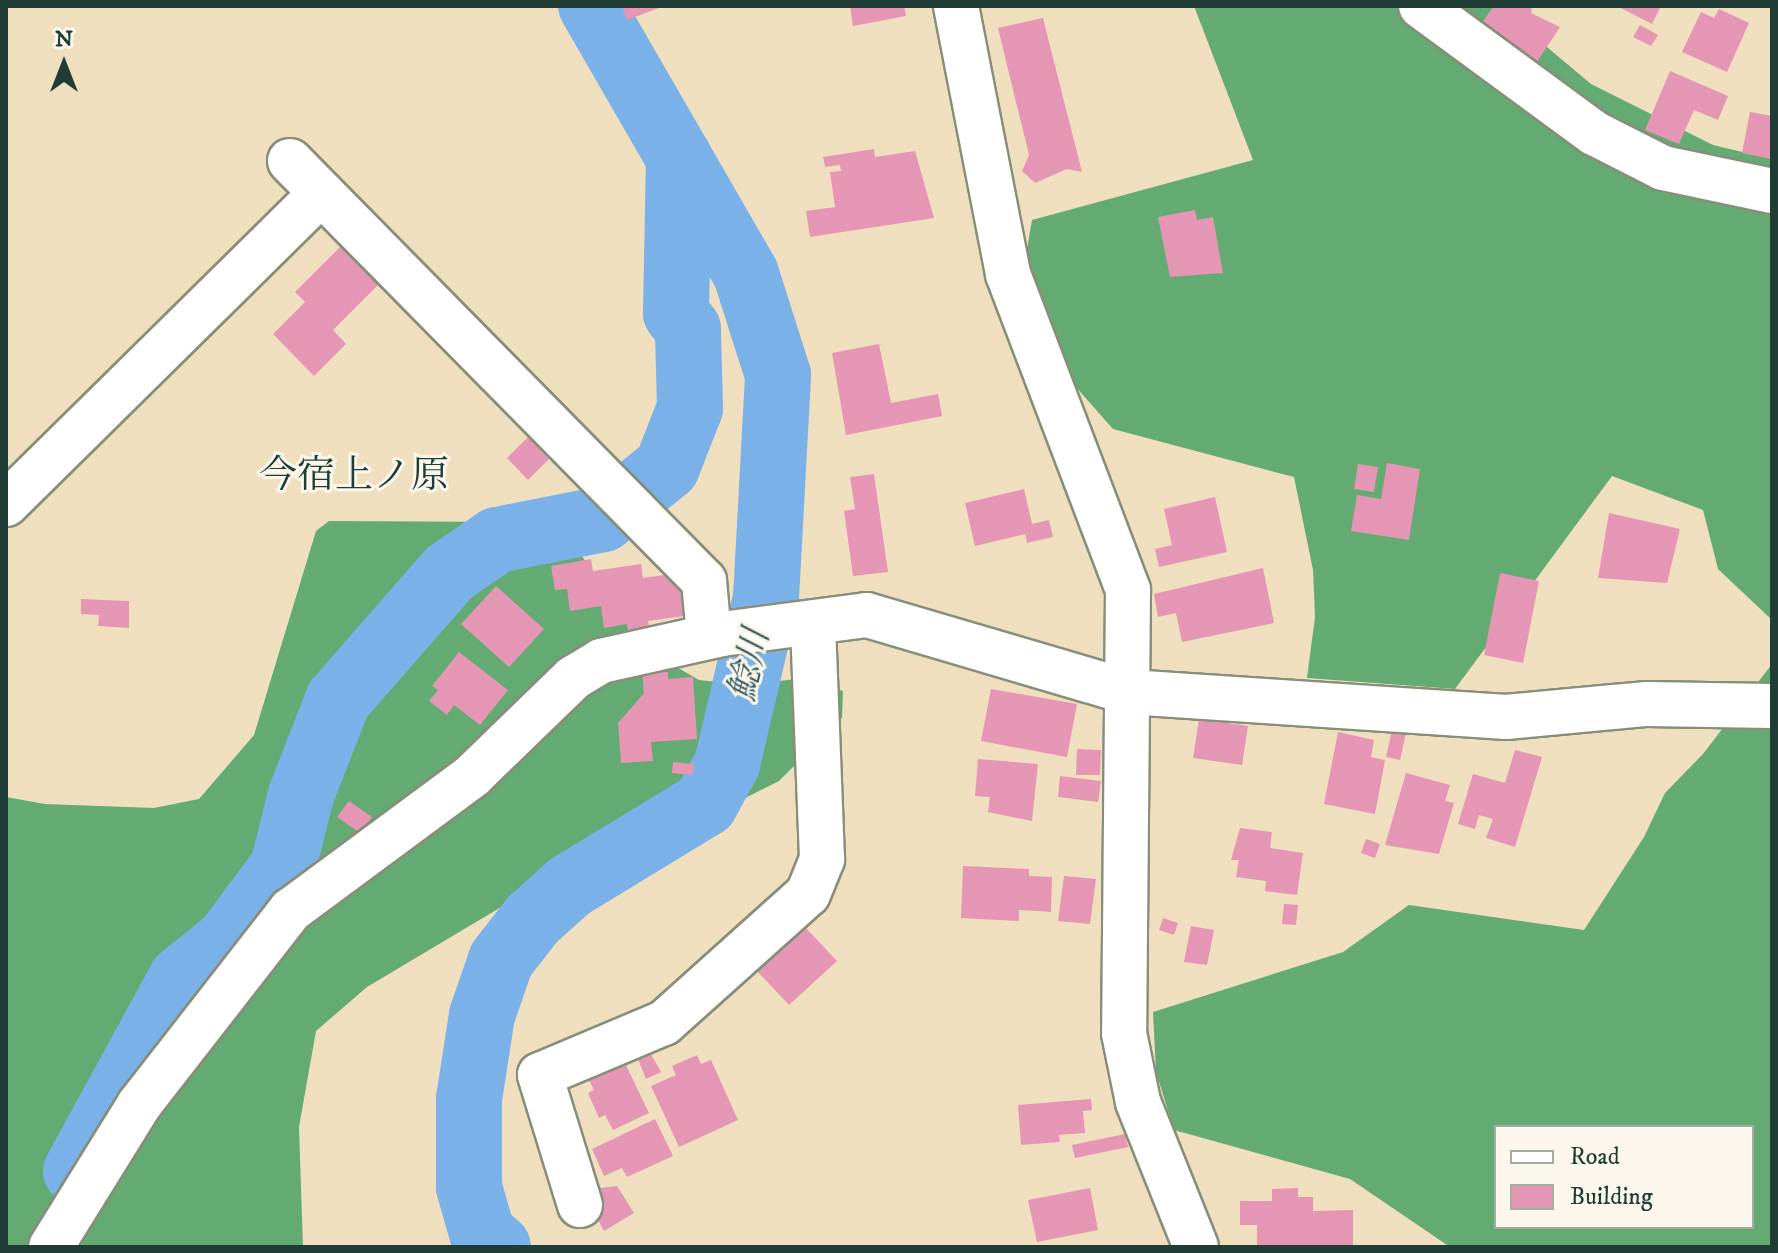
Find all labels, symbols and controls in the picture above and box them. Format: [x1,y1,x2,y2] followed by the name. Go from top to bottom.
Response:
[24,24,104,104] north arrow
[55,26,73,53] text: N
[259,454,449,500] district label: 今宿上ノ原
[721,625,779,705] water label: 鯰川
[1494,1125,1754,1229] legend
[1570,1142,1620,1172] text: Road
[1570,1182,1653,1212] text: Building

